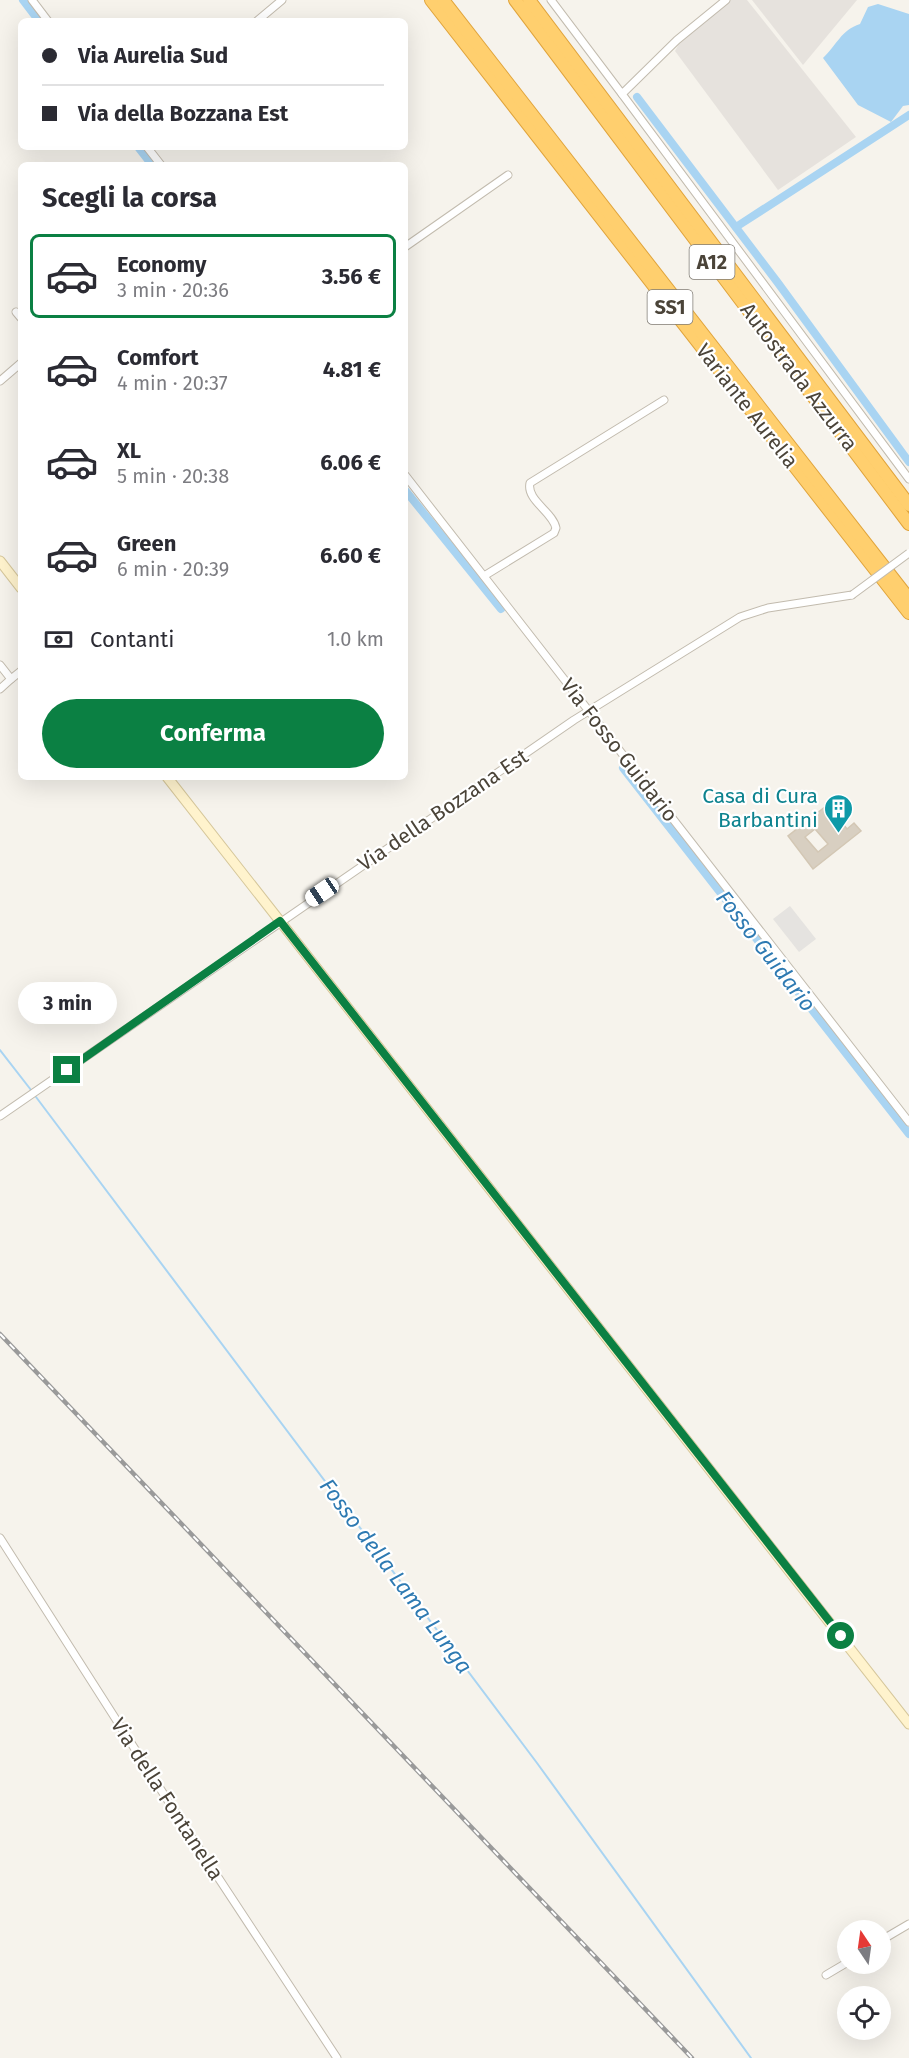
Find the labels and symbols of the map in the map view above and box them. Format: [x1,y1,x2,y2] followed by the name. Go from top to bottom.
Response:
[690,245,734,279] road number: A12
[648,290,692,324] road number: SS1
[735,298,863,456] street label: Autostrada Azzurra
[690,339,804,473] street label: Variante Aurelia
[555,673,683,827] street label: Via Fosso Guidario
[353,743,533,877] street label: Via della Bozzana Est
[702,783,818,833] place label: Casa di Cura Barbantini
[823,792,855,834] building icon: Casa di Cura Barbantini
[302,874,342,910] car
[710,885,822,1017] water label: Fosso Guidario
[17,983,116,1025] callout: 3 min
[53,1056,80,1083] route end
[314,1473,478,1679] water label: Fosso della Lama Lunga
[827,1622,854,1649] route start
[105,1713,229,1885] street label: Via della Fontanella
[837,1920,891,1974] north arrow

